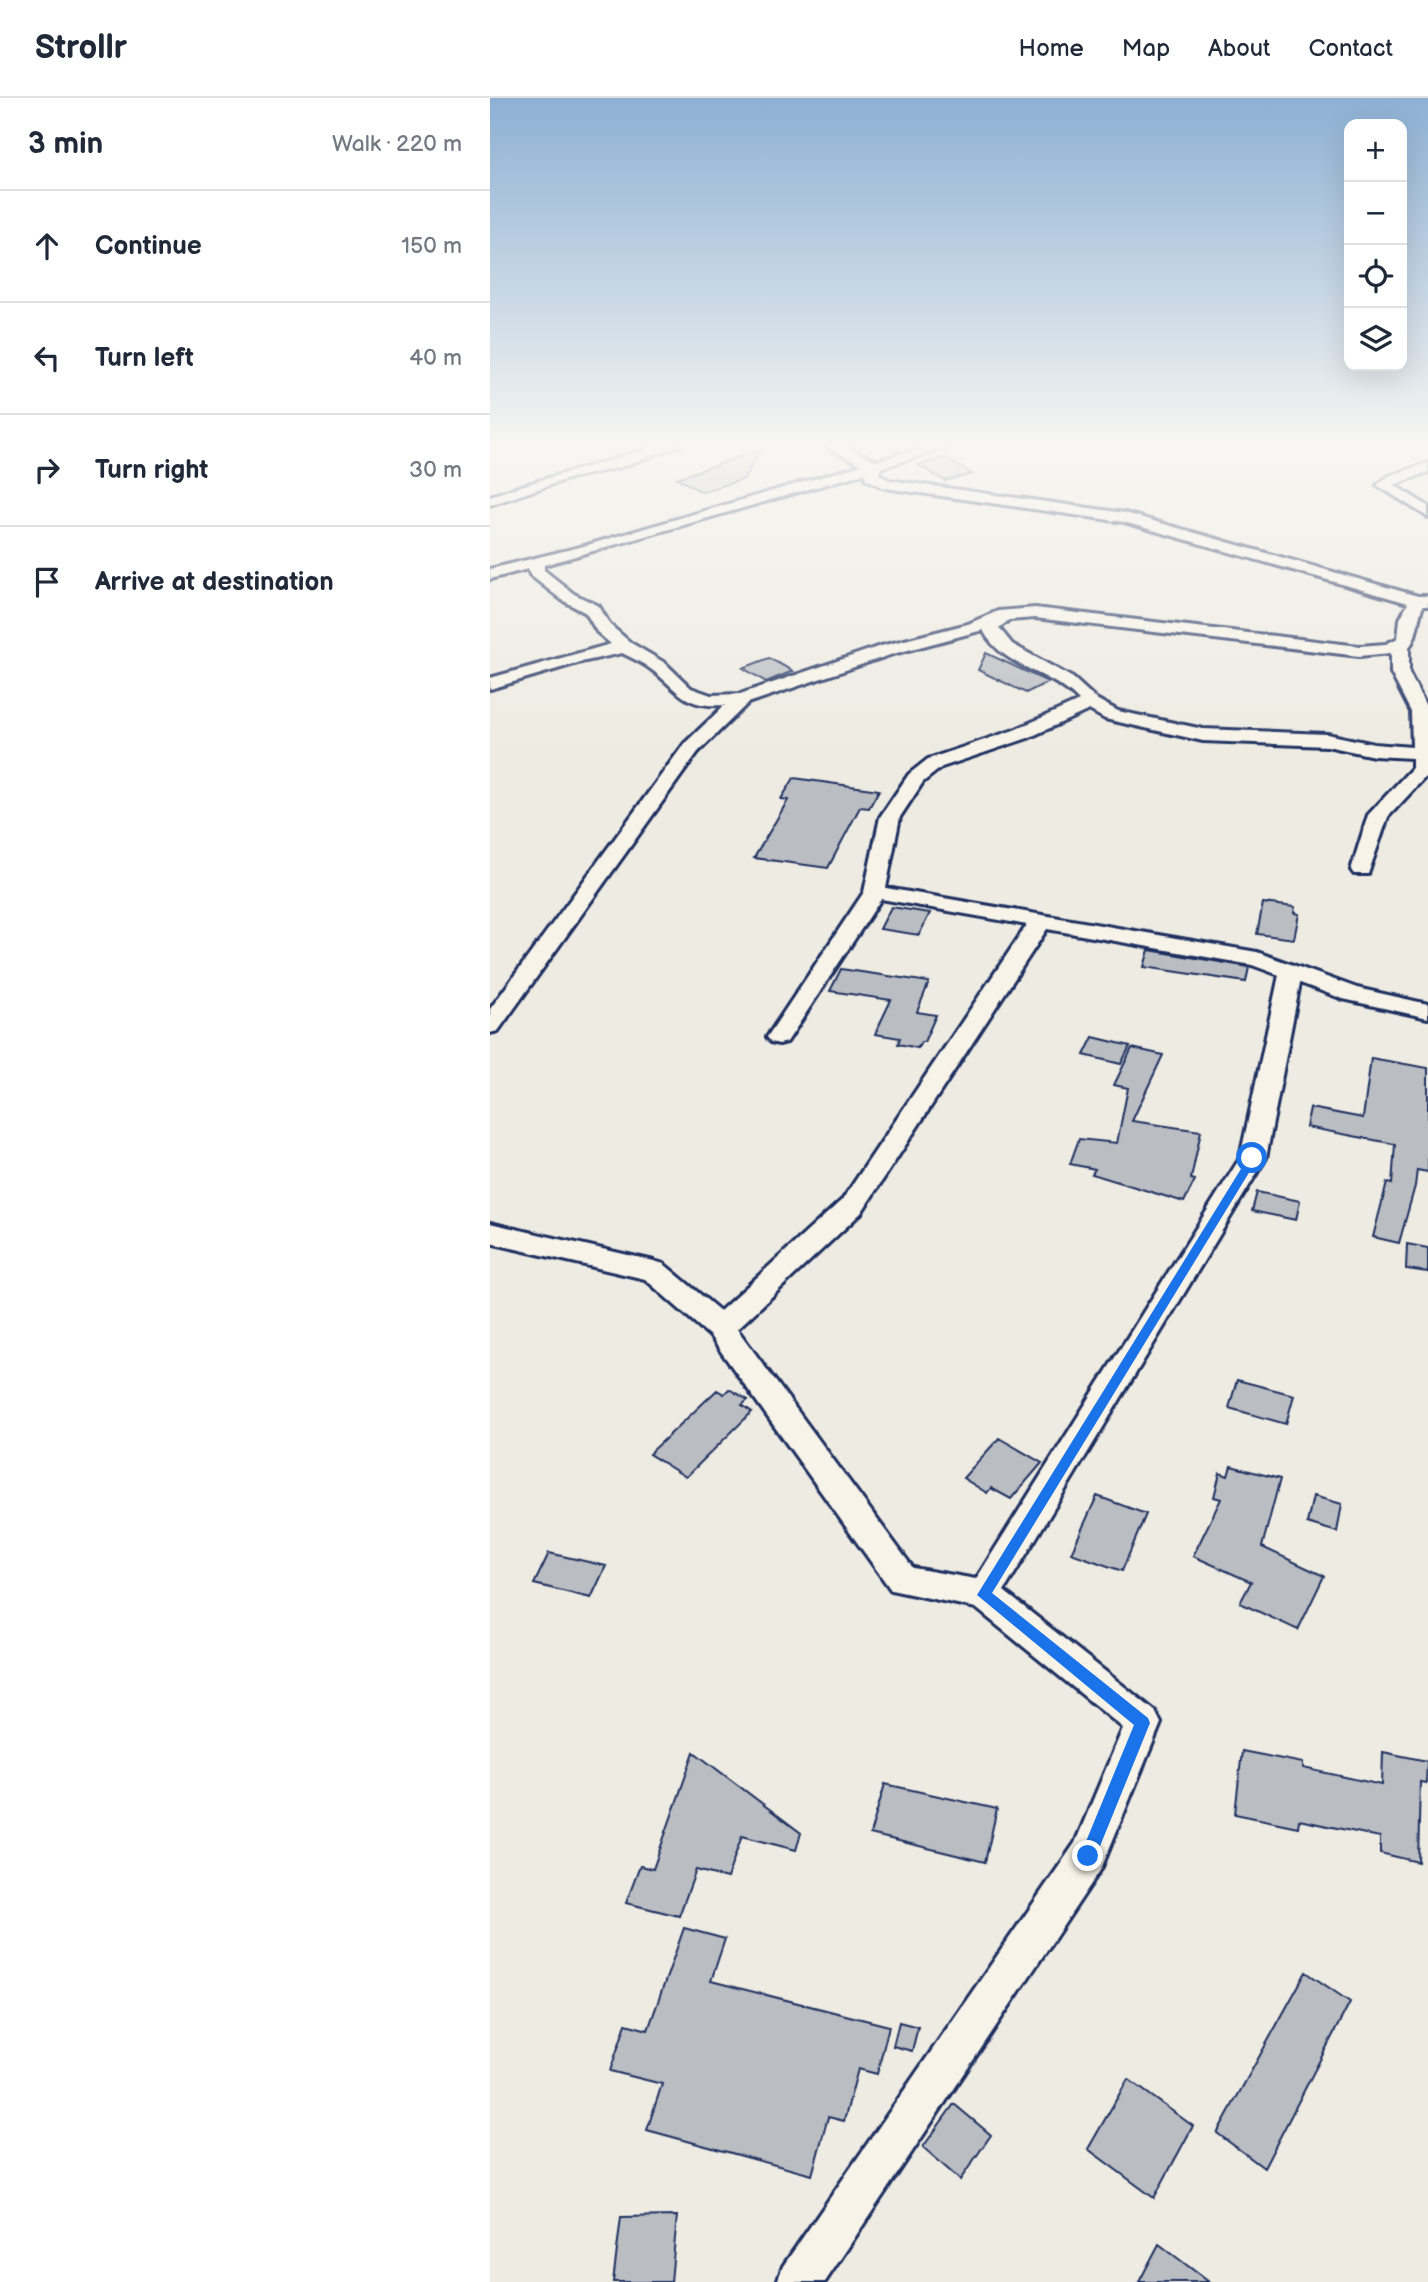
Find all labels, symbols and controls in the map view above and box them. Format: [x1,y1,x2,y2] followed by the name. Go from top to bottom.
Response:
[35,28,127,68] text: Strollr
[1019,34,1084,63] text: Home
[1122,34,1170,63] text: Map
[1208,34,1270,63] text: About
[1308,34,1393,63] text: Contact
[1344,119,1407,371] map controls
[1344,119,1407,182] button: +
[28,126,103,162] text: 3 min
[332,130,462,158] text: Walk · 220 m
[1344,182,1407,245] button: −
[28,227,66,265] icon: ahead
[95,231,202,262] text: Continue
[401,232,462,260] text: 150 m
[1344,245,1407,308] button: locate
[1344,308,1407,371] button: layers
[28,339,66,377] icon: left
[95,343,194,374] text: Turn left
[409,344,462,372] text: 40 m
[28,451,66,489] icon: right
[95,455,208,486] text: Turn right
[409,456,462,484] text: 30 m
[28,563,66,601] icon: arrive
[95,567,334,598] text: Arrive at destination
[1236,1142,1267,1173] route start
[1072,1840,1103,1871] route end

